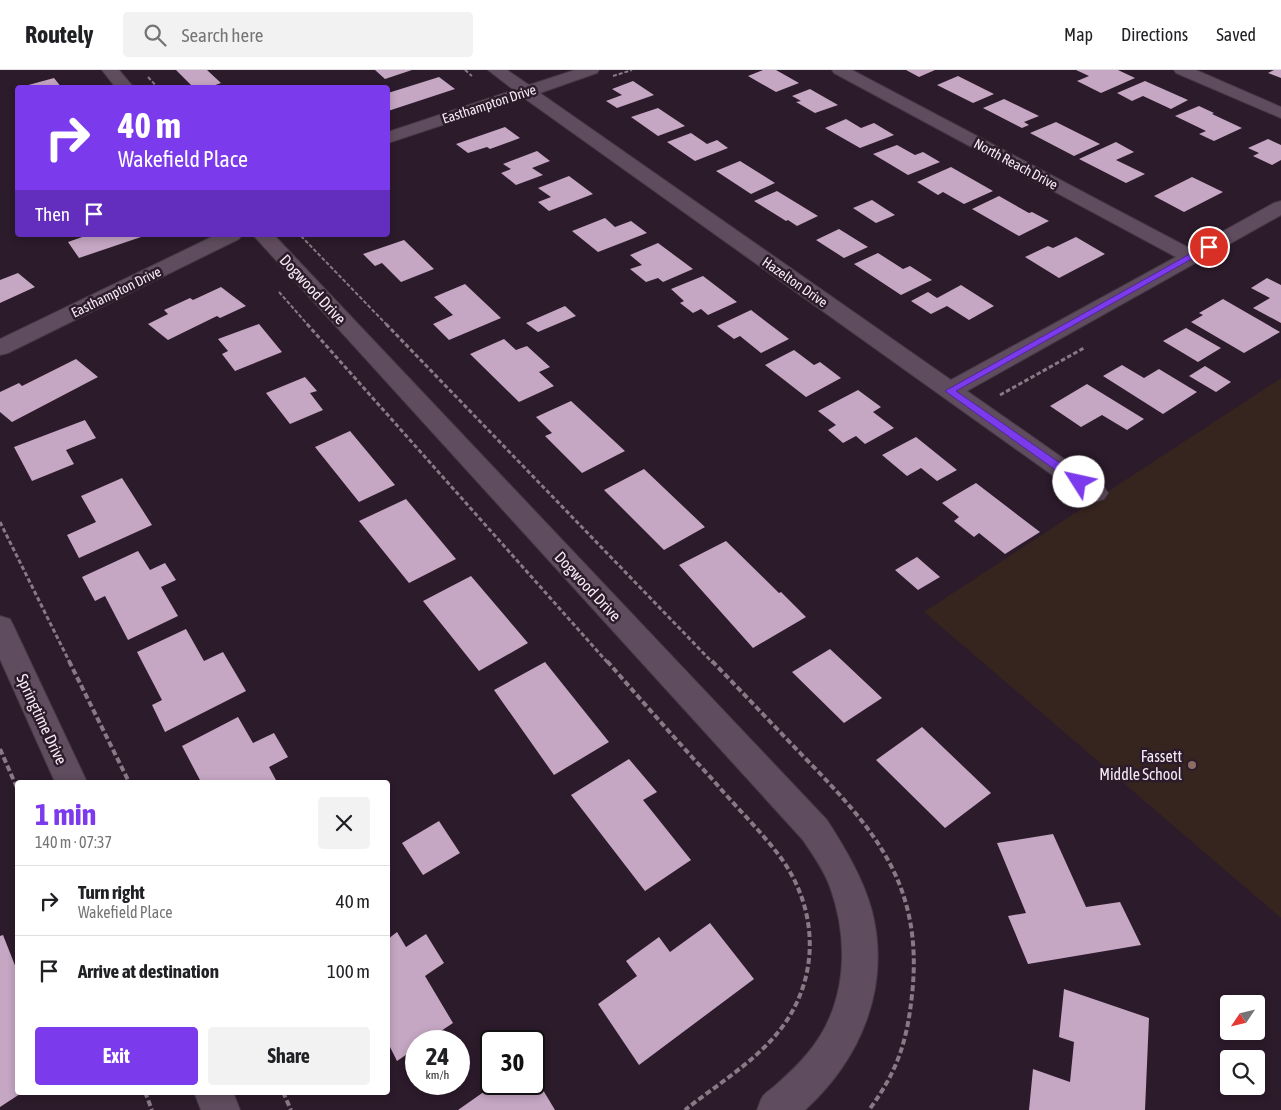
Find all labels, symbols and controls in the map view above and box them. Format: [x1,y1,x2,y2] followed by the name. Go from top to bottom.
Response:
[123,12,473,57] search box
[25,21,93,48] text: Routely
[141,21,169,49] icon: search
[181,24,263,46] text: Search here
[1064,24,1093,45] text: Map
[1121,24,1188,45] text: Directions
[1216,24,1256,45] text: Saved
[440,81,538,127] street label: Easthampton Drive
[35,105,100,170] icon: right
[118,105,181,145] text: 40 m
[971,135,1061,193] street label: North Reach Drive
[118,146,248,172] text: Wakefield Place
[80,200,108,228] icon: arrive
[35,203,70,225] text: Then
[1188,226,1230,268] pin
[1195,233,1223,261] icon: arrive
[275,250,350,328] street label: Dogwood Drive
[759,254,831,310] street label: Hazelton Drive
[69,263,163,321] street label: Easthampton Drive
[1052,455,1104,507] position arrow
[550,547,625,625] street label: Dogwood Drive
[12,671,71,767] street label: Springtime Drive
[1099,747,1183,783] place label: Fassett Middle School
[1186,759,1198,771] marker: Fassett Middle School
[35,797,96,831] text: 1 min
[318,797,370,849] button: close
[35,833,112,851] text: 140 m · 07:37
[78,881,145,903] text: Turn right
[35,887,63,915] icon: right
[336,890,370,912] text: 40 m
[78,903,172,921] text: Wakefield Place
[35,957,63,985] icon: arrive
[78,960,219,982] text: Arrive at destination
[327,960,370,982] text: 100 m
[1220,995,1265,1040] north arrow
[1220,995,1265,1095] map controls
[35,1027,198,1085] button: Exit
[208,1027,370,1085] button: Share
[480,1030,545,1095] speed limit sign: 30
[426,1042,449,1070] text: 24
[1220,1050,1265,1095] button: search
[426,1068,449,1082] text: km/h

